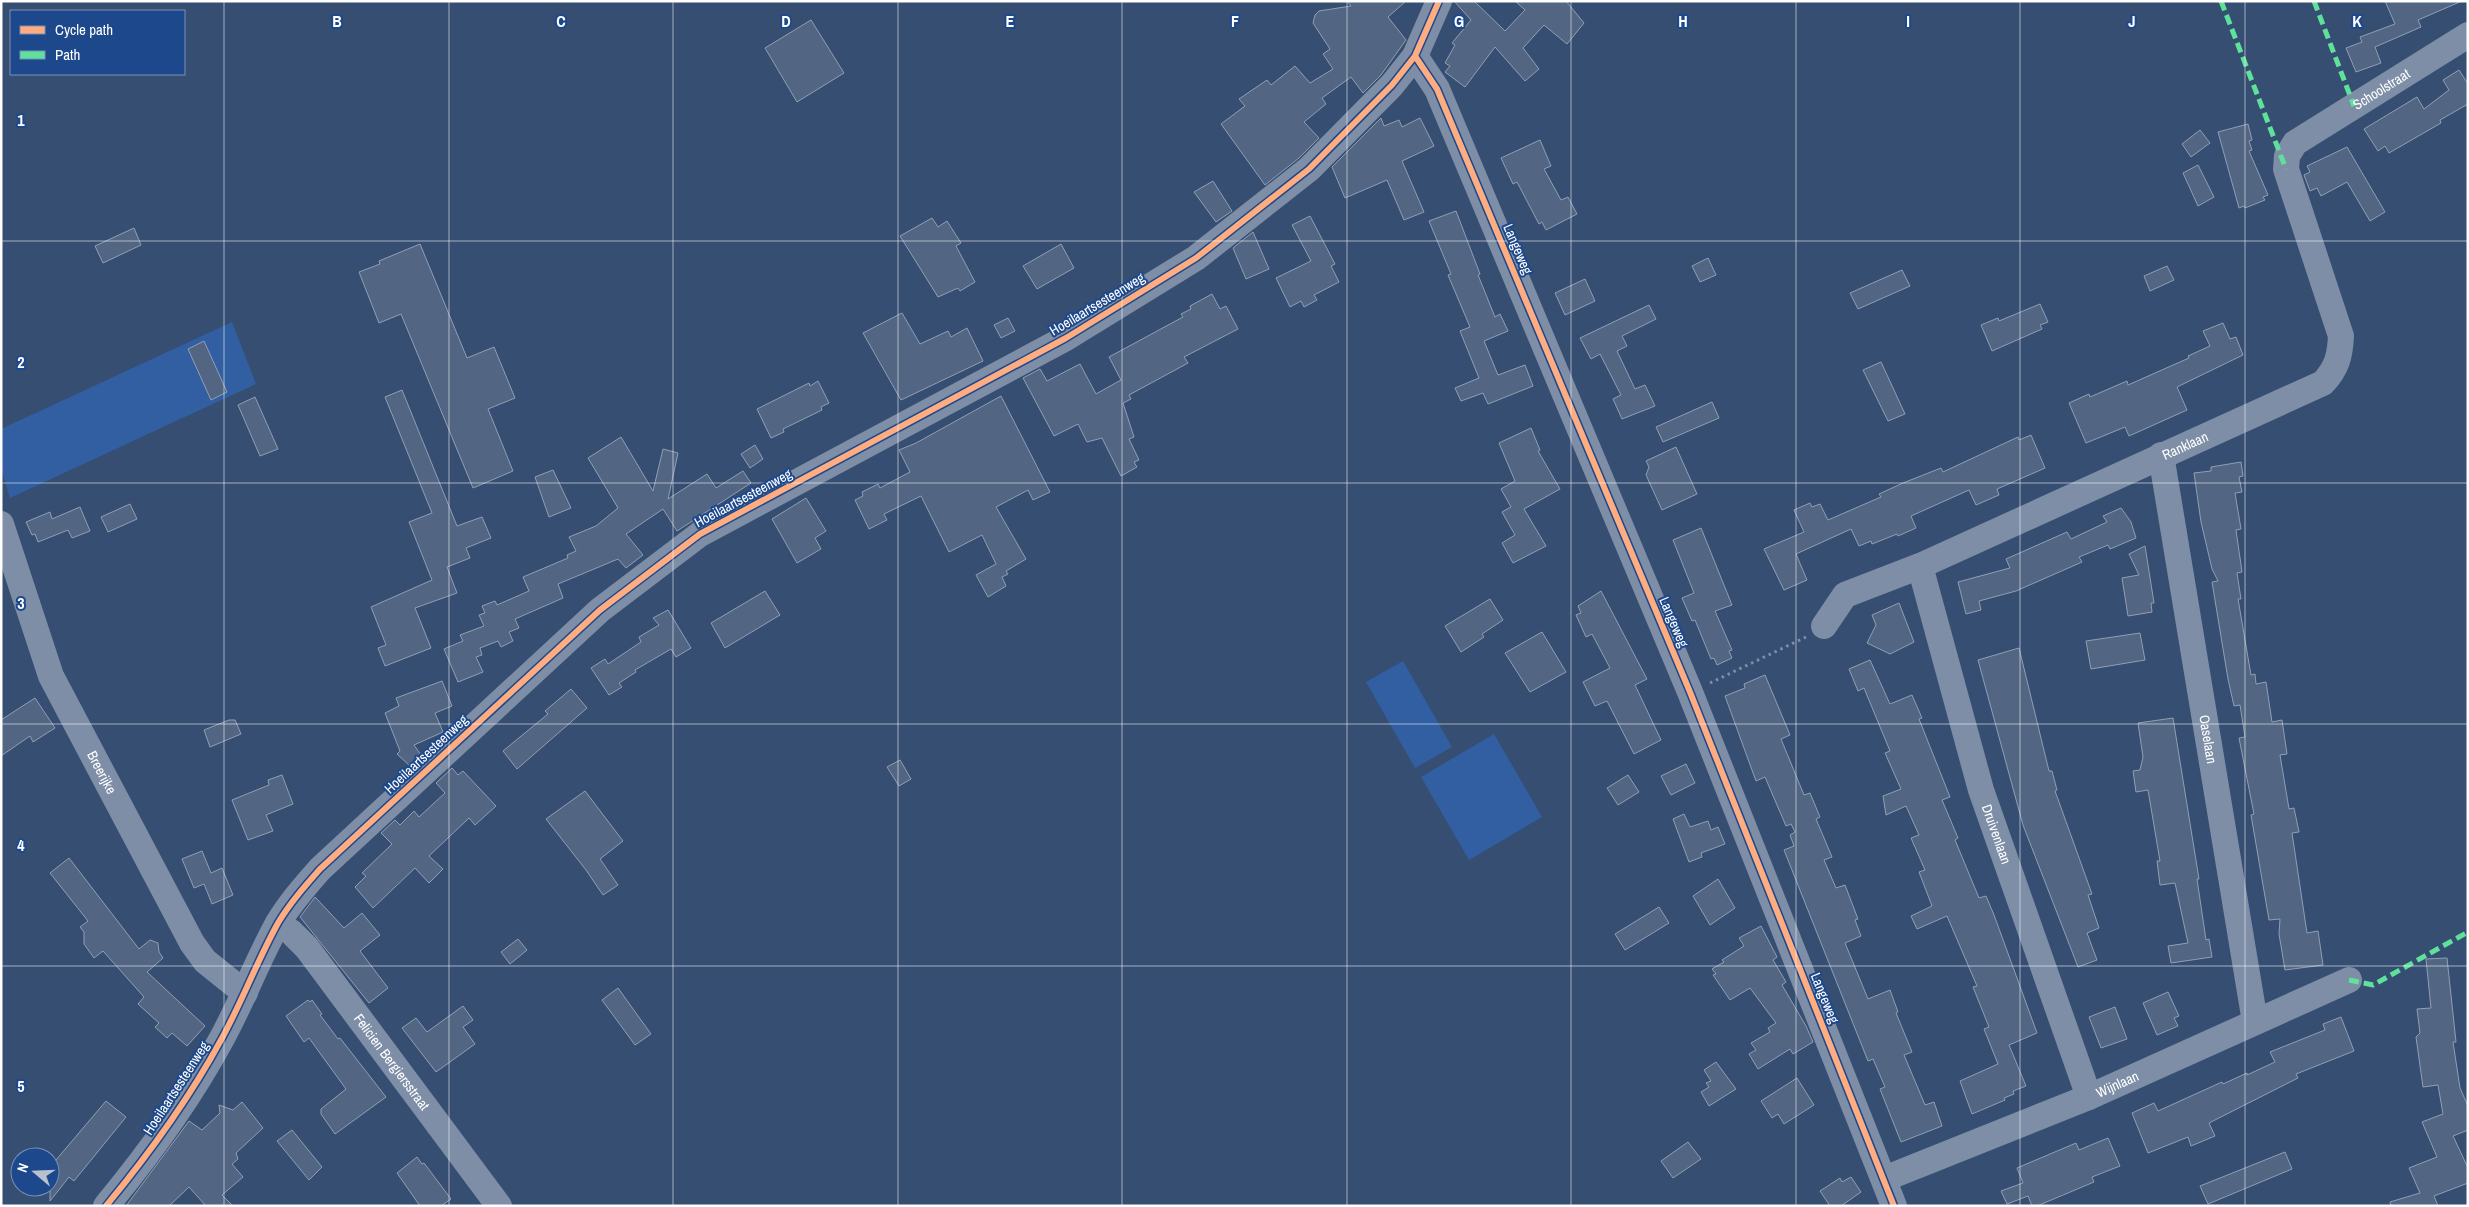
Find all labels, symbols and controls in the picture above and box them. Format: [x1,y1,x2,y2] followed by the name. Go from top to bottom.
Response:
[10,10,185,75] legend
[332,10,342,32] text: B
[556,10,566,32] text: C
[781,10,791,32] text: D
[1006,10,1015,32] text: E
[1231,10,1239,32] text: F
[1454,10,1464,32] text: G
[1678,10,1688,32] text: H
[1906,10,1910,32] text: I
[2128,10,2136,32] text: J
[2352,10,2362,32] text: K
[55,19,113,40] text: Cycle path
[55,44,80,65] text: Path
[2349,65,2413,114] street label: Schoolstraat
[17,109,25,131] text: 1
[1499,221,1537,277] street label: Langeweg
[1046,268,1148,339] street label: Hoeilaartsesteenweg
[17,351,25,373] text: 2
[2159,427,2211,464] street label: Ranklaan
[691,464,795,531] street label: Hoeilaartsesteenweg
[17,592,25,614] text: 3
[1655,594,1693,650] street label: Langeweg
[380,710,472,797] street label: Hoeilaartsesteenweg
[2195,713,2221,765] street label: Oaselaan
[83,748,121,797] street label: Breerijke
[1978,802,2015,866] street label: Druivenlaan
[17,834,25,856] text: 4
[1807,970,1843,1026] street label: Langeweg
[350,1010,434,1114] street label: Felicien Bergiersstraat
[139,1037,213,1138] street label: Hoeilaartsesteenweg
[2093,1067,2142,1102] street label: Wijnlaan
[17,1075,25,1097] text: 5
[10,1147,60,1197] north arrow
[13,1161,33,1175] text: N

